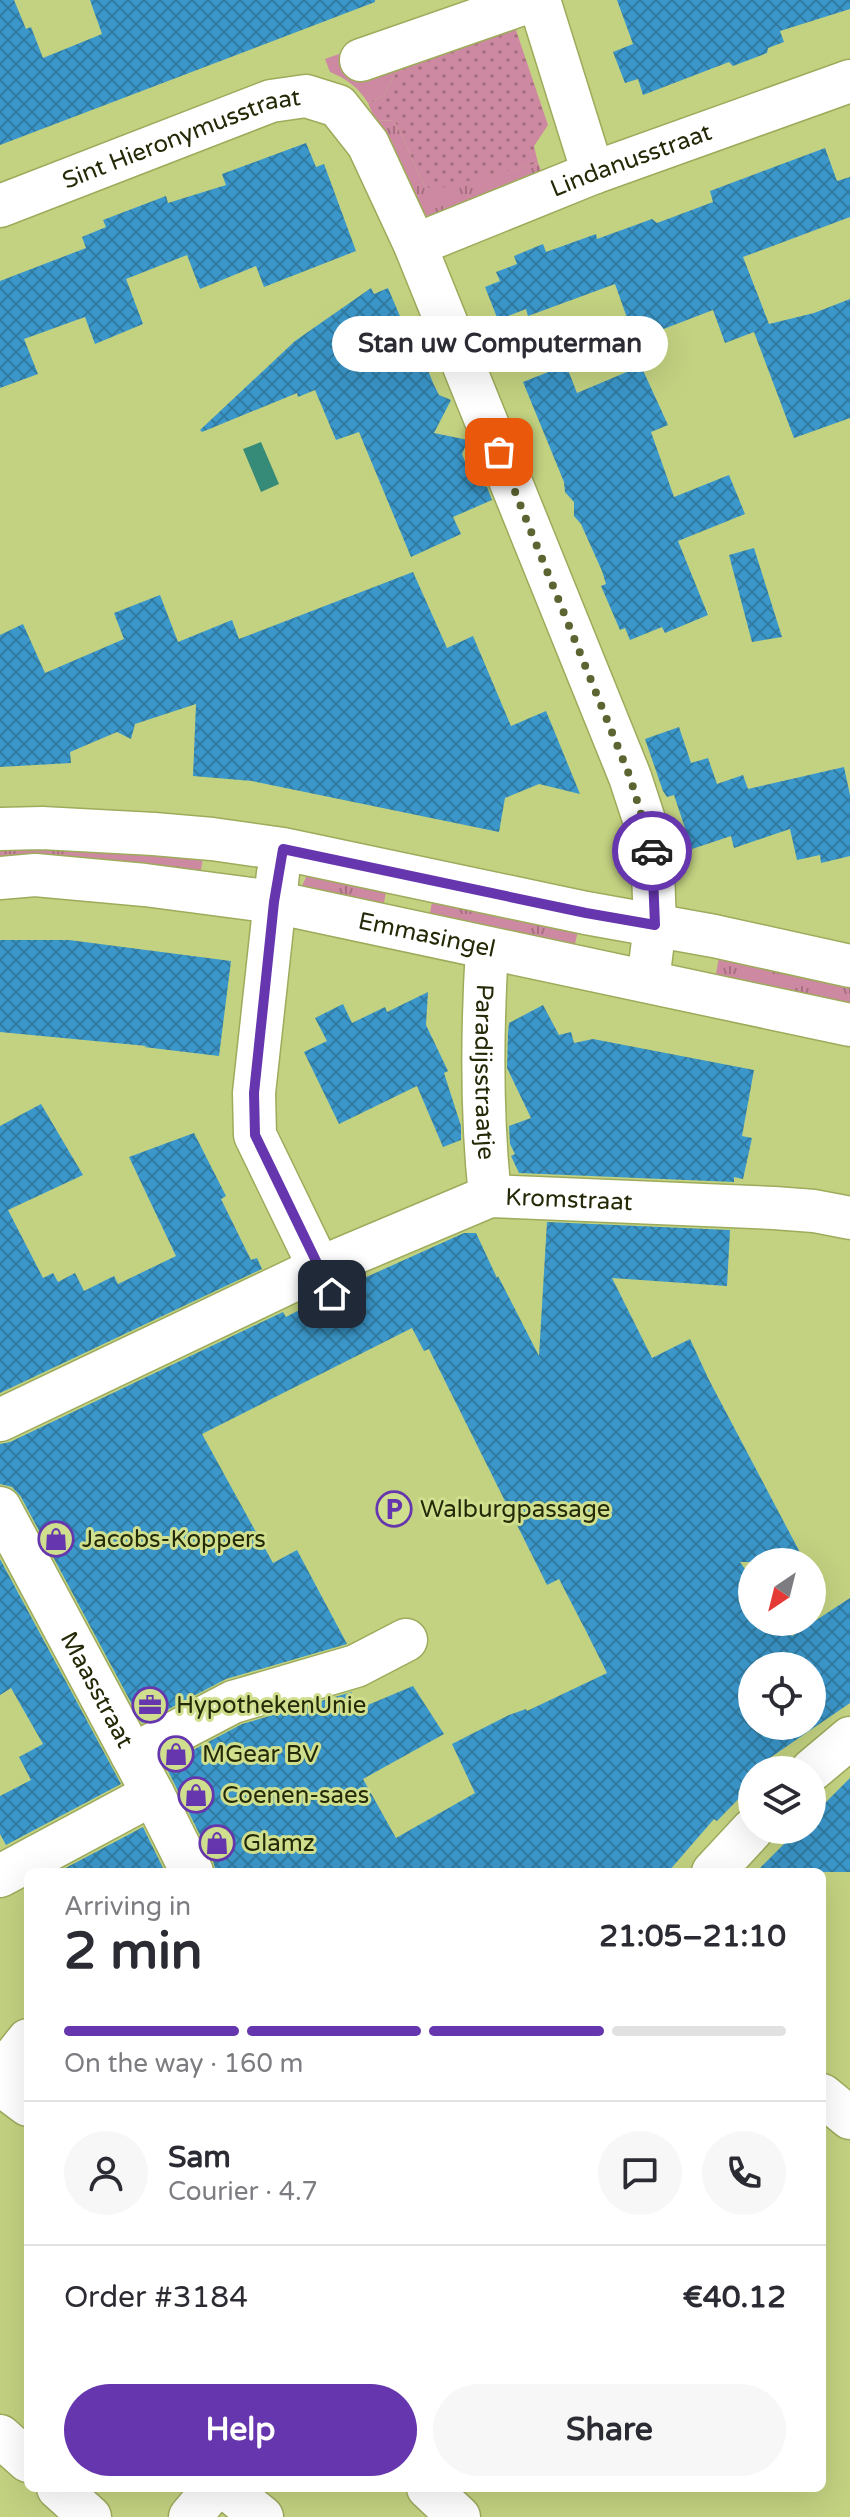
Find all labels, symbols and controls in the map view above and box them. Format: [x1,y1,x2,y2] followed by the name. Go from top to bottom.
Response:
[58,82,302,195] street label: Sint Hieronymusstraat
[546,117,715,203] street label: Lindanusstraat
[331,316,667,372] callout: Stan uw Computerman
[358,328,642,359] text: Stan uw Computerman
[465,418,533,486] pin
[477,430,521,474] icon: bag
[612,811,692,891] courier
[630,829,674,873] icon: car
[356,906,498,963] street label: Emmasingel
[469,983,501,1161] street label: Paradijsstraatje
[505,1182,633,1217] street label: Kromstraat
[298,1260,366,1328] pin
[310,1272,354,1316] icon: home
[375,1490,413,1528] parking icon: Walburgpassage
[420,1495,610,1524] place label: Walburgpassage
[37,1520,75,1558] shop icon: Jacobs-Koppers
[82,1525,266,1554] place label: Jacobs-Koppers
[738,1548,826,1636] north arrow
[738,1548,826,1844] map controls
[54,1627,140,1753] street label: Maasstraat
[738,1652,826,1740] button: locate
[131,1686,169,1724] office icon: HypothekenUnie
[176,1691,366,1720] place label: HypothekenUnie
[157,1735,195,1773] shop icon: MGear BV
[202,1740,319,1769] place label: MGear BV
[738,1756,826,1844] button: layers
[177,1776,215,1814] shop icon: Coenen-saes
[222,1781,369,1810] place label: Coenen-saes
[198,1824,236,1862] shop icon: Glamz
[243,1829,315,1858] place label: Glamz
[64,1891,191,1922] text: Arriving in
[599,1918,786,1955] text: 21:05–21:10
[64,1920,203,1983] text: 2 min
[64,2048,303,2079] text: On the way · 160 m
[64,2131,148,2215] button: person
[598,2131,682,2215] button: chat
[702,2131,786,2215] button: phone
[168,2139,231,2176] text: Sam
[168,2176,318,2207] text: Courier · 4.7
[64,2279,248,2316] text: Order #3184
[682,2279,786,2316] text: €40.12
[64,2384,417,2476] button: Help
[433,2384,786,2476] button: Share

